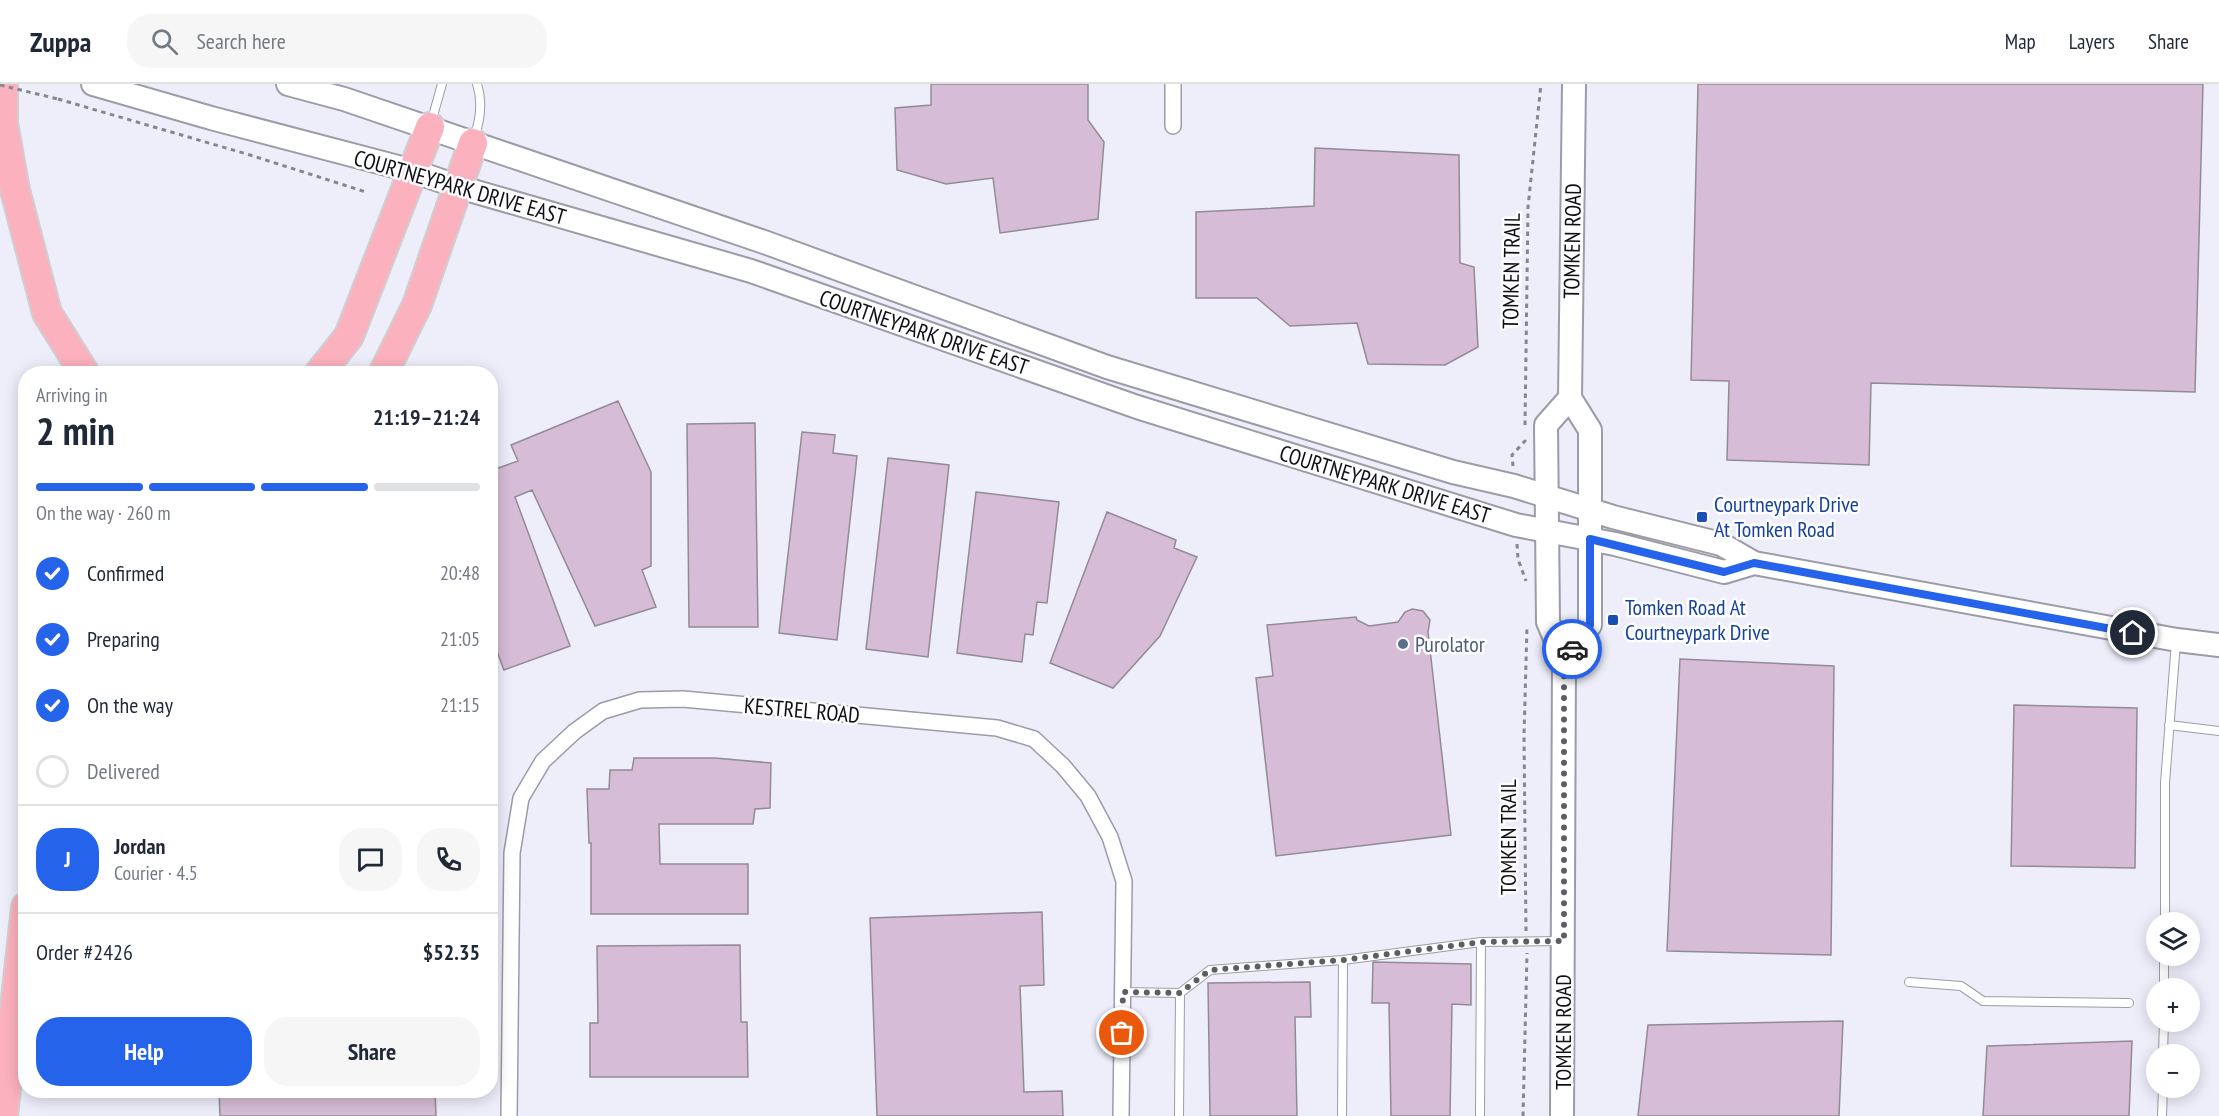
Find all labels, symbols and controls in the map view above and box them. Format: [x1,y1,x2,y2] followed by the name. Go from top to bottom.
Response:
[127,14,547,68] search box
[30,23,91,60] text: Zuppa
[148,25,181,58] icon: search
[196,27,286,55] text: Search here
[2005,28,2036,55] text: Map
[2069,28,2115,55] text: Layers
[2148,28,2189,55] text: Share
[351,143,569,231] street label: COURTNEYPARK DRIVE EAST
[1557,183,1587,299] street label: TOMKEN ROAD
[1496,213,1526,329] street label: TOMKEN TRAIL
[816,283,1032,381] street label: COURTNEYPARK DRIVE EAST
[36,382,108,408] text: Arriving in
[373,403,480,431] text: 21:19–21:24
[36,405,115,456] text: 2 min
[1276,439,1494,529] street label: COURTNEYPARK DRIVE EAST
[1714,490,1859,543] place label: Courtneypark Drive At Tomken Road
[36,500,171,526] text: On the way · 260 m
[1695,510,1709,524] marker: Courtneypark Drive At Tomken Road
[36,557,69,590] icon: check
[87,559,164,587] text: Confirmed
[440,560,480,586] text: 20:48
[1625,593,1770,646] place label: Tomken Road At Courtneypark Drive
[2107,607,2158,658] pin
[1606,613,1620,627] marker: Tomken Road At Courtneypark Drive
[2116,616,2149,649] icon: home
[1542,619,1602,679] courier
[36,623,69,656] icon: check
[87,625,160,653] text: Preparing
[440,626,480,652] text: 21:05
[1415,630,1485,658] place label: Purolator
[1556,633,1589,666] icon: car
[1396,637,1410,651] marker: Purolator
[36,689,69,722] icon: check
[87,691,173,719] text: On the way
[743,691,861,729] street label: KESTREL ROAD
[440,692,480,718] text: 21:15
[87,757,160,785] text: Delivered
[1494,779,1522,895] street label: TOMKEN TRAIL
[339,828,402,891] button: chat
[417,828,480,891] button: phone
[114,832,165,860] text: Jordan
[64,845,71,873] text: J
[114,860,198,886] text: Courier · 4.5
[2146,912,2200,1098] map controls
[2146,912,2200,966] button: layers
[36,938,133,966] text: Order #2426
[423,938,480,966] text: $52.35
[1549,974,1577,1090] street label: TOMKEN ROAD
[2146,978,2200,1032] button: +
[1096,1007,1147,1058] pin
[1105,1016,1138,1049] icon: bag
[36,1017,252,1086] button: Help
[264,1017,480,1086] button: Share
[2146,1044,2200,1098] button: −

